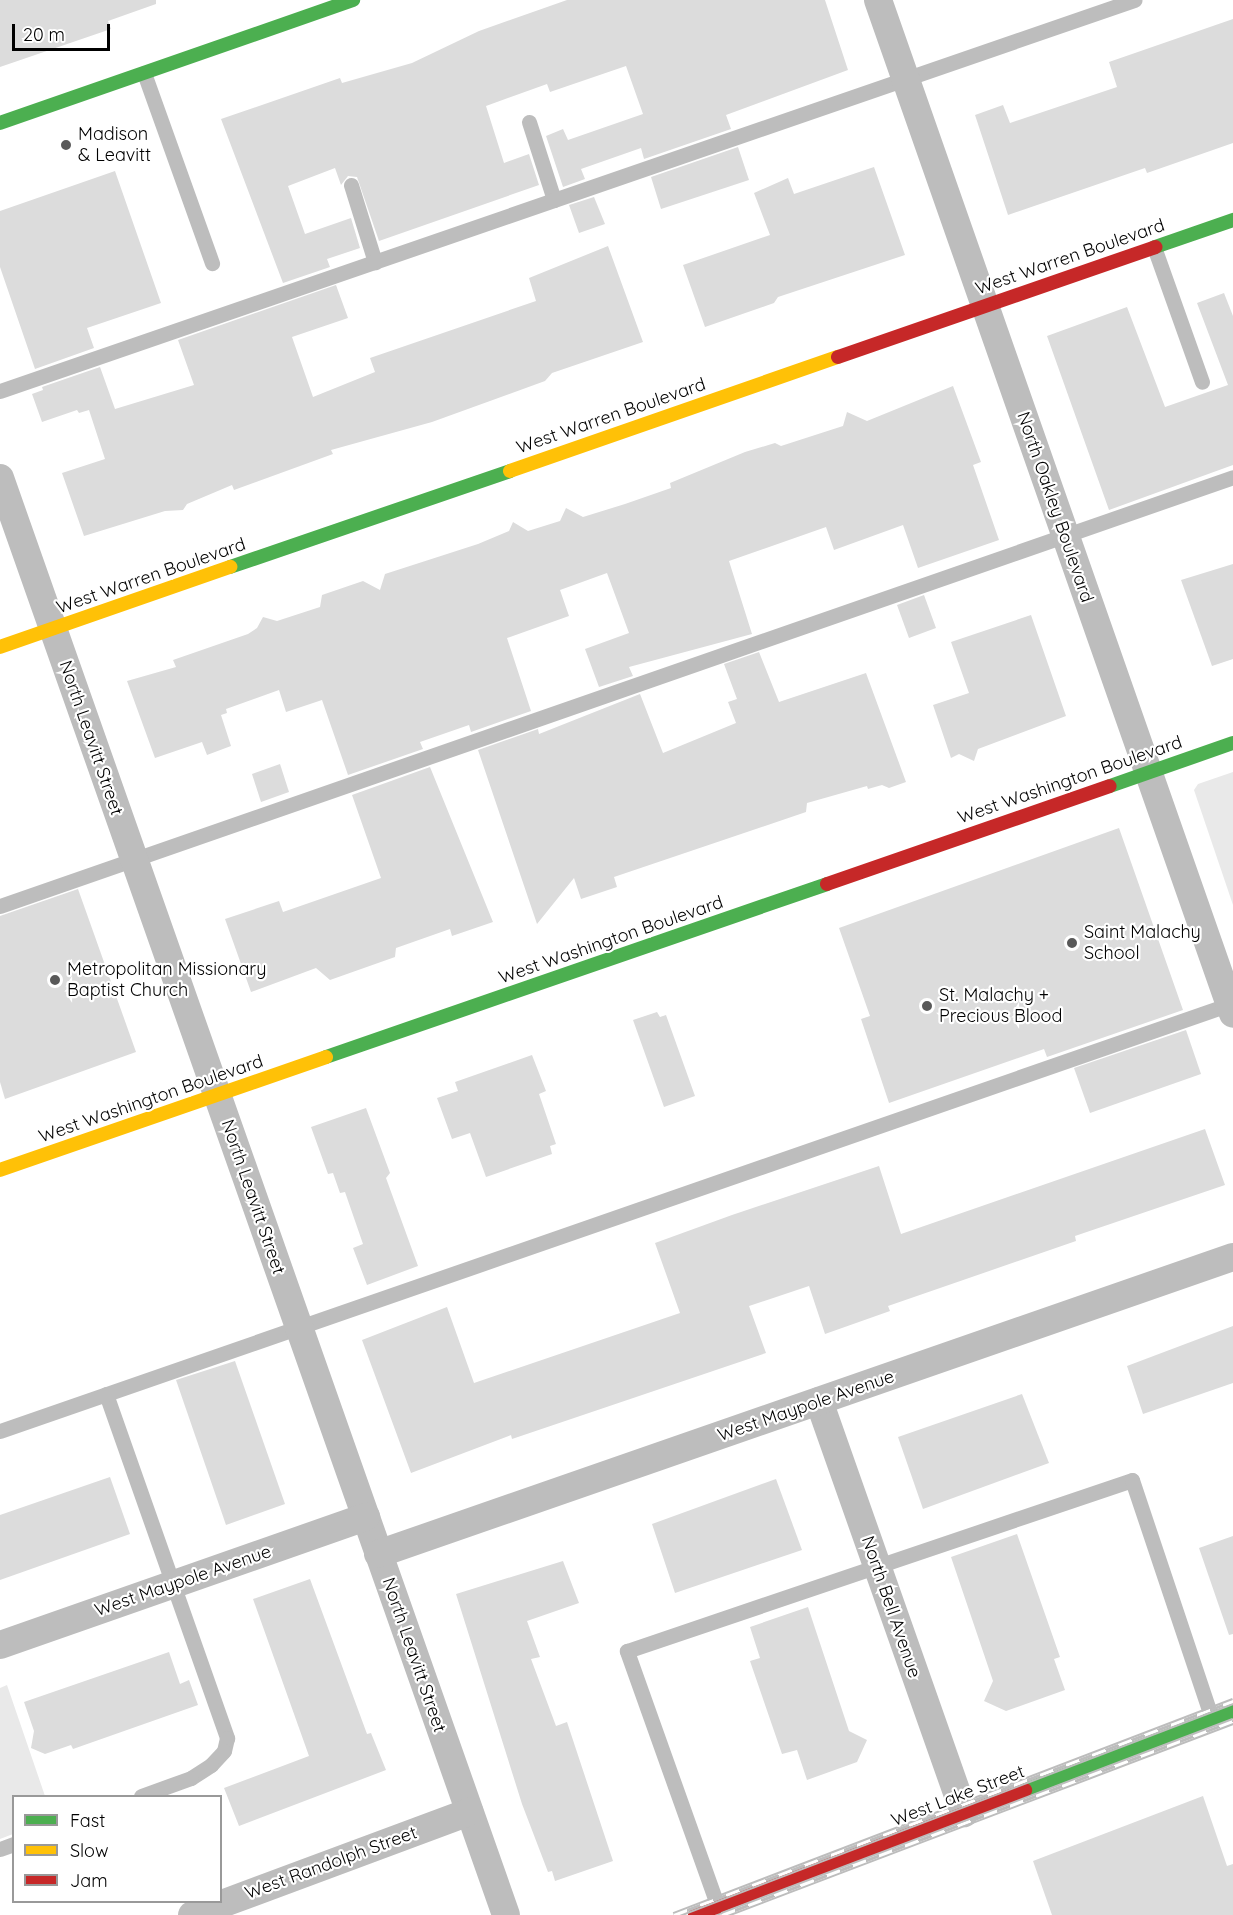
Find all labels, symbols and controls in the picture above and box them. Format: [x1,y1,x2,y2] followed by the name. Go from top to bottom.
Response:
[15,12,112,50] scale bar
[23,23,65,46] text: 20 m
[78,124,151,166] place label: Madison & Leavitt
[59,138,73,152] marker: Madison & Leavitt
[973,214,1167,300] street label: West Warren Boulevard
[514,373,708,459] street label: West Warren Boulevard
[1012,409,1098,605] street label: North Oakley Boulevard
[54,533,248,619] street label: West Warren Boulevard
[54,658,128,818] street label: North Leavitt Street
[955,731,1185,829] street label: West Washington Boulevard
[496,891,726,989] street label: West Washington Boulevard
[1084,922,1201,964] place label: Saint Malachy School
[1065,936,1079,950] marker: Saint Malachy School
[67,959,266,1002] place label: Metropolitan Missionary Baptist Church
[48,973,62,987] marker: Metropolitan Missionary Baptist Church
[939,985,1062,1028] place label: St. Malachy + Precious Blood
[920,999,934,1013] marker: St. Malachy + Precious Blood
[36,1050,266,1148] street label: West Washington Boulevard
[216,1117,290,1277] street label: North Leavitt Street
[715,1366,897,1446] street label: West Maypole Avenue
[857,1533,925,1681] street label: North Bell Avenue
[92,1541,274,1621] street label: West Maypole Avenue
[377,1575,451,1735] street label: North Leavitt Street
[888,1761,1028,1831] street label: West Lake Street
[12,1795,222,1903] legend
[70,1809,105,1832] text: Fast
[242,1822,420,1904] street label: West Randolph Street
[70,1839,108,1862] text: Slow
[70,1869,108,1892] text: Jam

